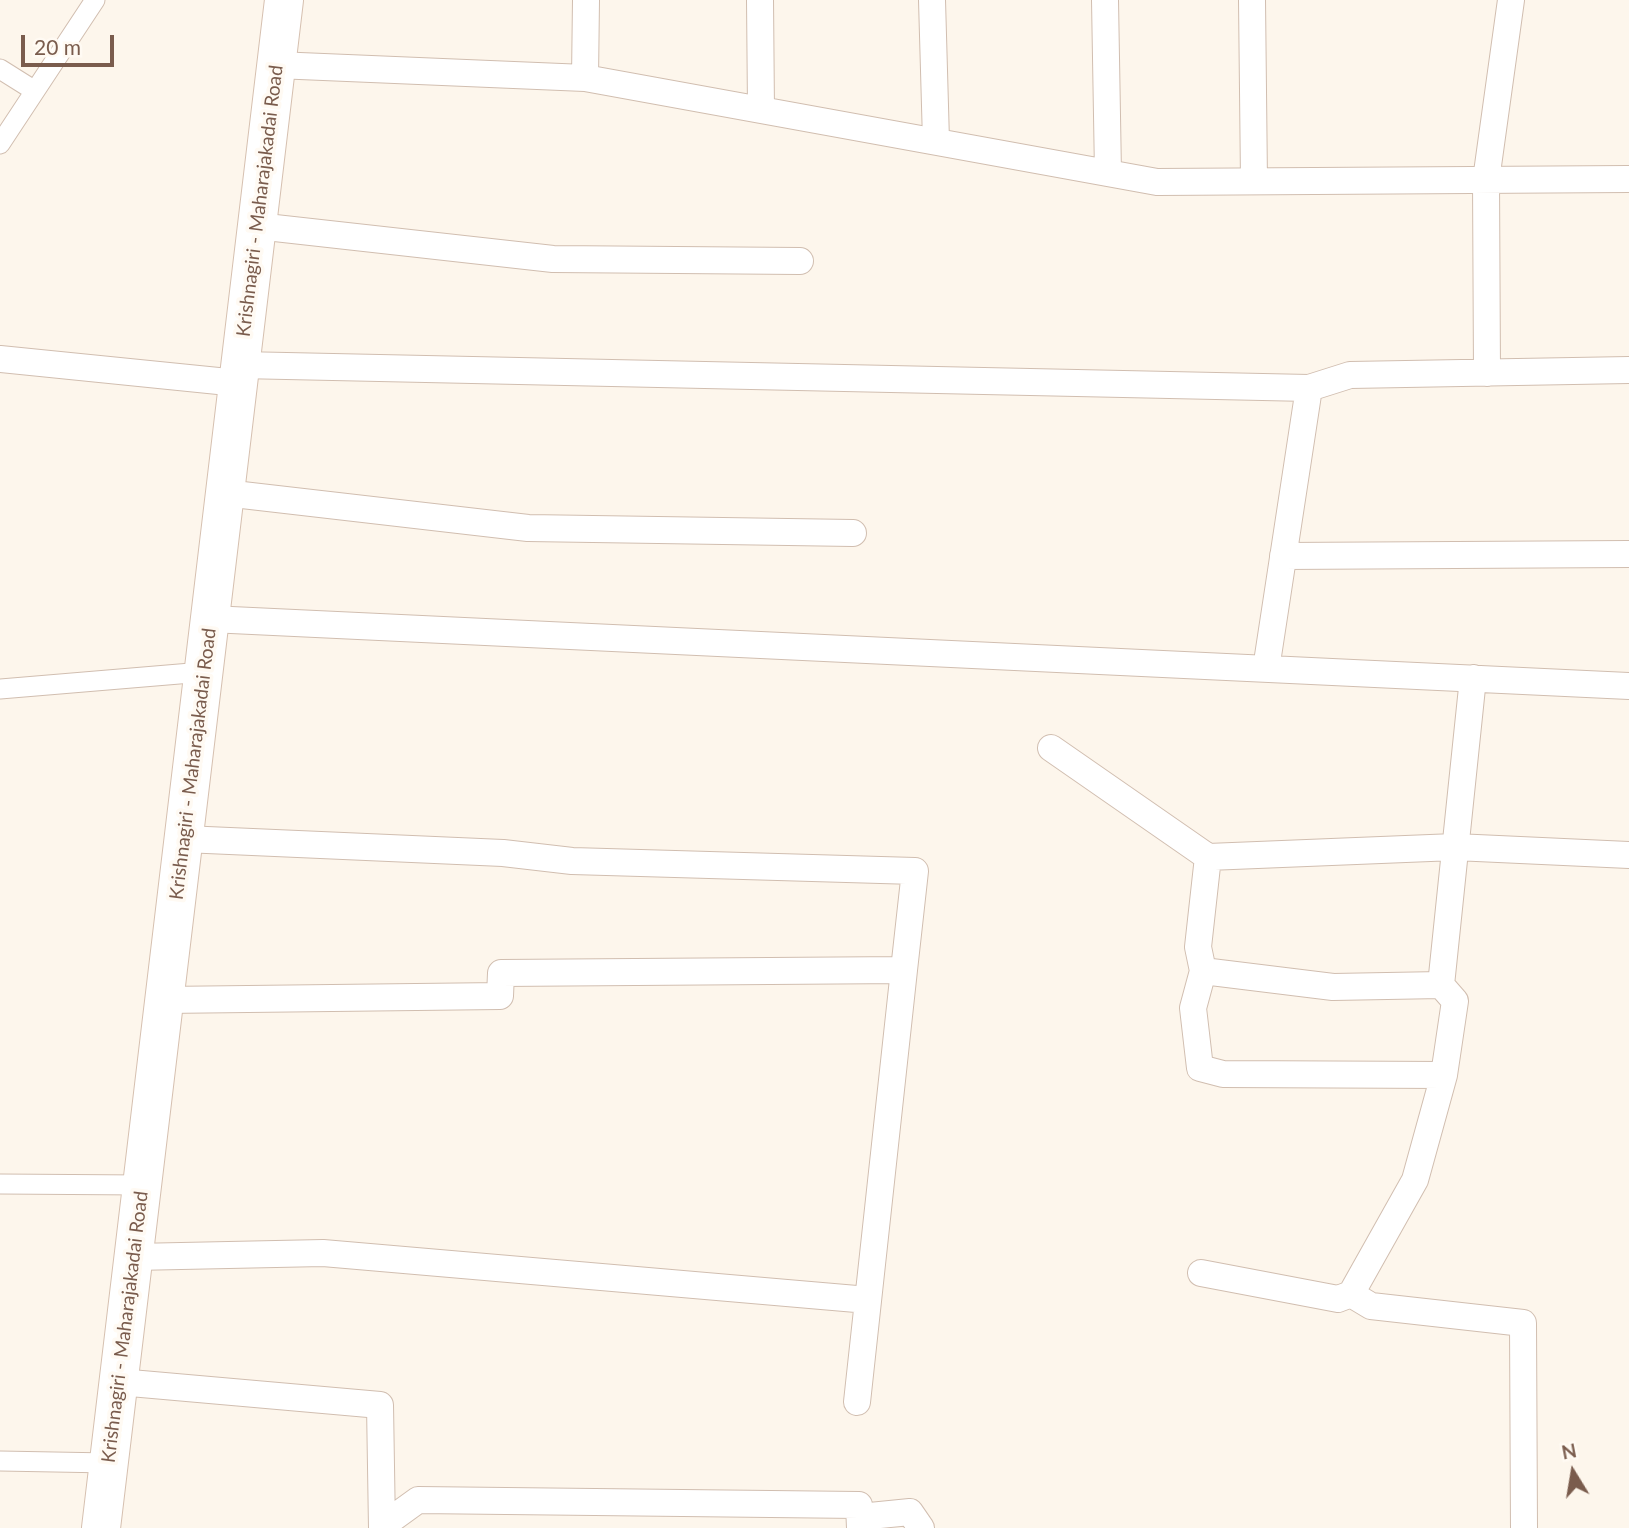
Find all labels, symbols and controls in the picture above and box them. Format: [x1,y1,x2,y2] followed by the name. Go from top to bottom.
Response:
[24,21,117,65] scale bar
[34,34,81,59] text: 20 m
[232,64,288,338] street label: Krishnagiri - Maharajakadai Road
[165,627,221,901] street label: Krishnagiri - Maharajakadai Road
[97,1190,153,1464] street label: Krishnagiri - Maharajakadai Road
[1538,1437,1608,1507] north arrow
[1560,1438,1578,1464] text: N

